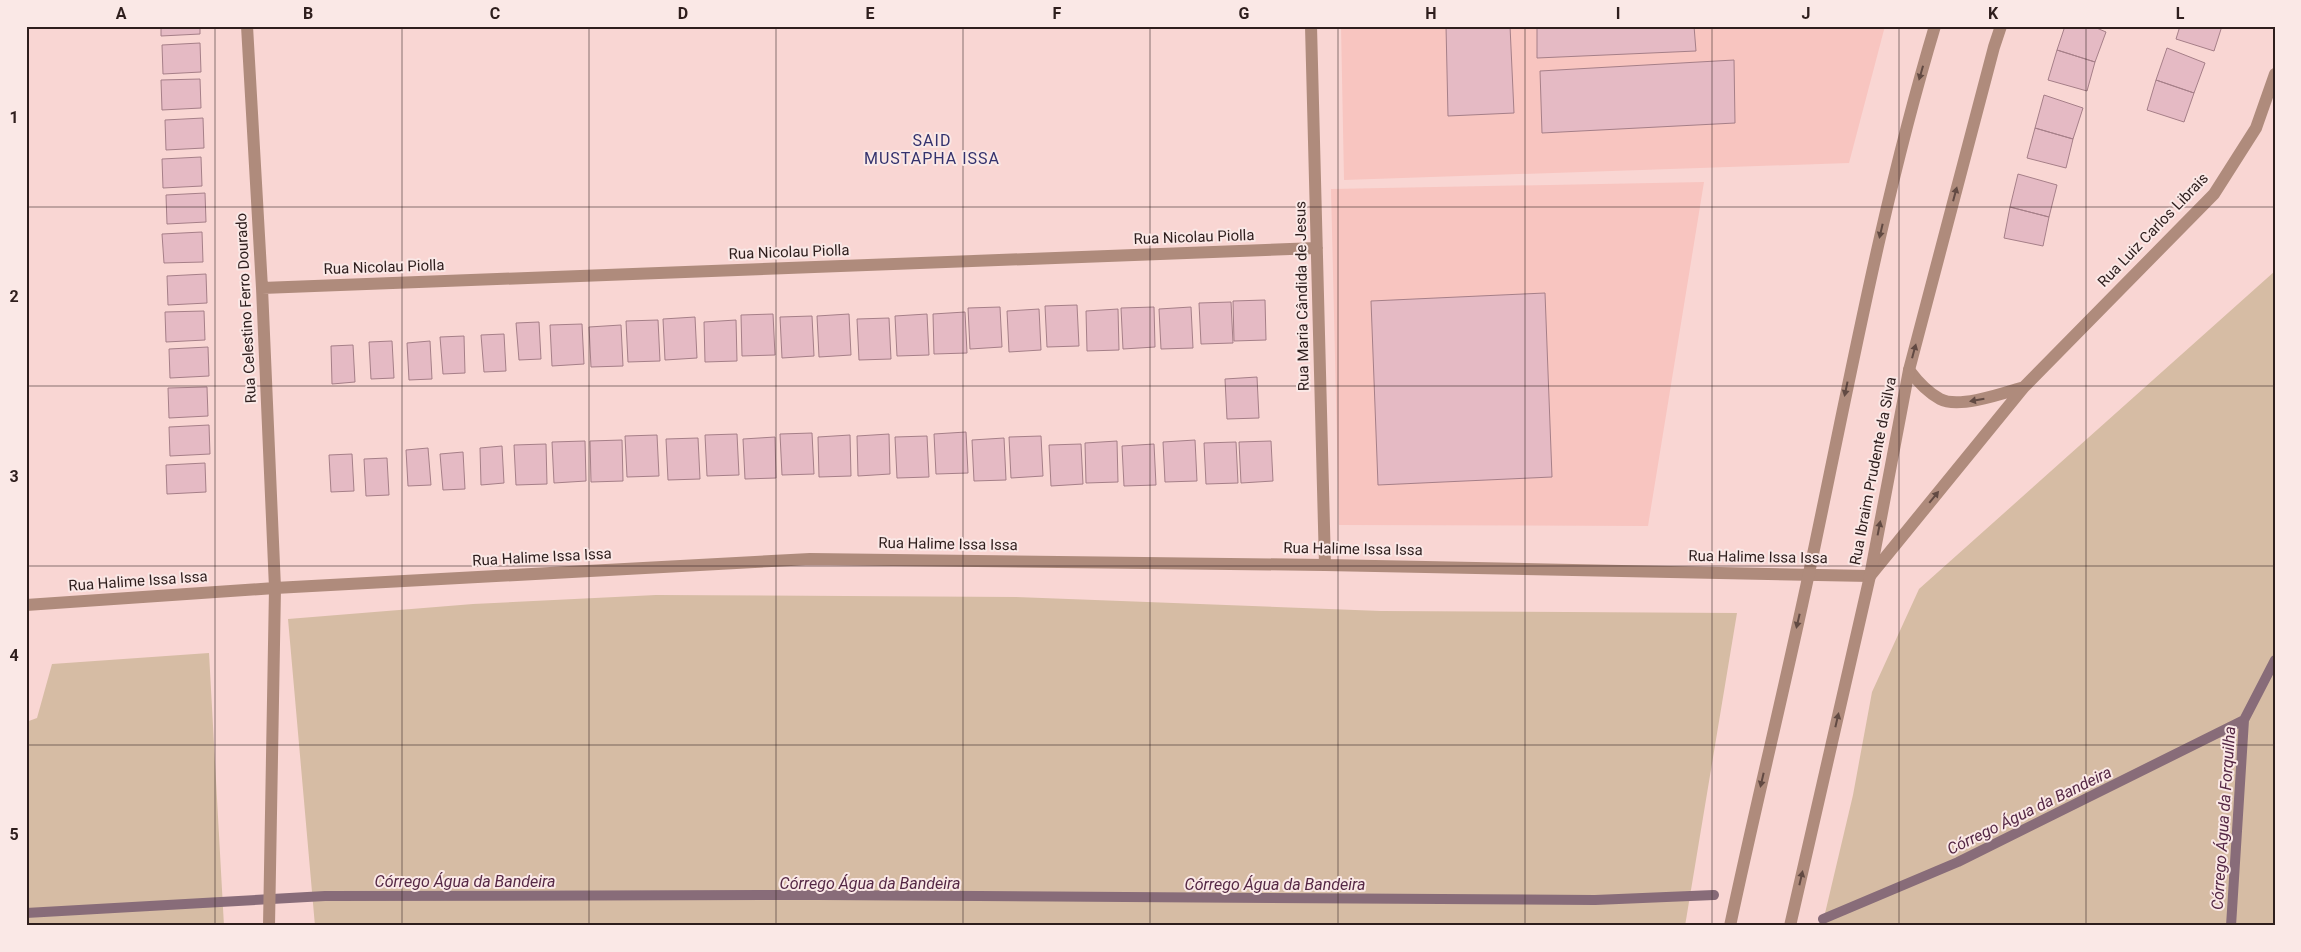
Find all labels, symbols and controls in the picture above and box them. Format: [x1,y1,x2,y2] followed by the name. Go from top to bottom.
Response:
[116,4,127,23] text: A
[303,4,313,23] text: B
[490,4,500,23] text: C
[678,4,688,23] text: D
[866,4,875,23] text: E
[1053,4,1062,23] text: F
[1239,4,1250,23] text: G
[1425,4,1437,23] text: H
[1616,4,1620,23] text: I
[1802,4,1810,23] text: J
[1988,4,1999,23] text: K
[2176,4,2185,23] text: L
[1917,65,1925,81] one-way arrow
[9,108,19,127] text: 1
[864,131,1000,168] district label: SAID MUSTAPHA ISSA
[2094,169,2212,291] street label: Rua Luiz Carlos Librais
[1951,187,1959,202] one-way arrow
[1291,201,1313,391] street label: Rua Maria Cândida de Jesus
[232,212,260,404] street label: Rua Celestino Ferro Dourado
[1877,223,1885,238] one-way arrow
[1133,226,1255,248] street label: Rua Nicolau Piolla
[728,241,850,263] street label: Rua Nicolau Piolla
[323,256,445,278] street label: Rua Nicolau Piolla
[9,287,19,306] text: 2
[1910,344,1918,359] one-way arrow
[1846,375,1900,567] street label: Rua Ibraim Prudente da Silva
[1842,382,1850,398] one-way arrow
[1969,396,1985,404] one-way arrow
[9,467,19,486] text: 3
[1929,491,1940,504] one-way arrow
[1876,520,1884,536] one-way arrow
[878,534,1018,554] street label: Rua Halime Issa Issa
[1283,539,1423,559] street label: Rua Halime Issa Issa
[472,544,612,570] street label: Rua Halime Issa Issa
[1688,547,1828,567] street label: Rua Halime Issa Issa
[68,567,208,595] street label: Rua Halime Issa Issa
[1794,614,1802,629] one-way arrow
[9,646,19,665] text: 4
[1833,712,1841,727] one-way arrow
[2208,725,2239,911] water label: Córrego Água da Forquilha
[1944,762,2115,859] water label: Córrego Água da Bandeira
[1758,772,1766,787] one-way arrow
[9,825,19,844] text: 5
[1797,871,1805,886] one-way arrow
[375,872,555,891] water label: Córrego Água da Bandeira
[780,874,960,893] water label: Córrego Água da Bandeira
[1185,875,1365,894] water label: Córrego Água da Bandeira

